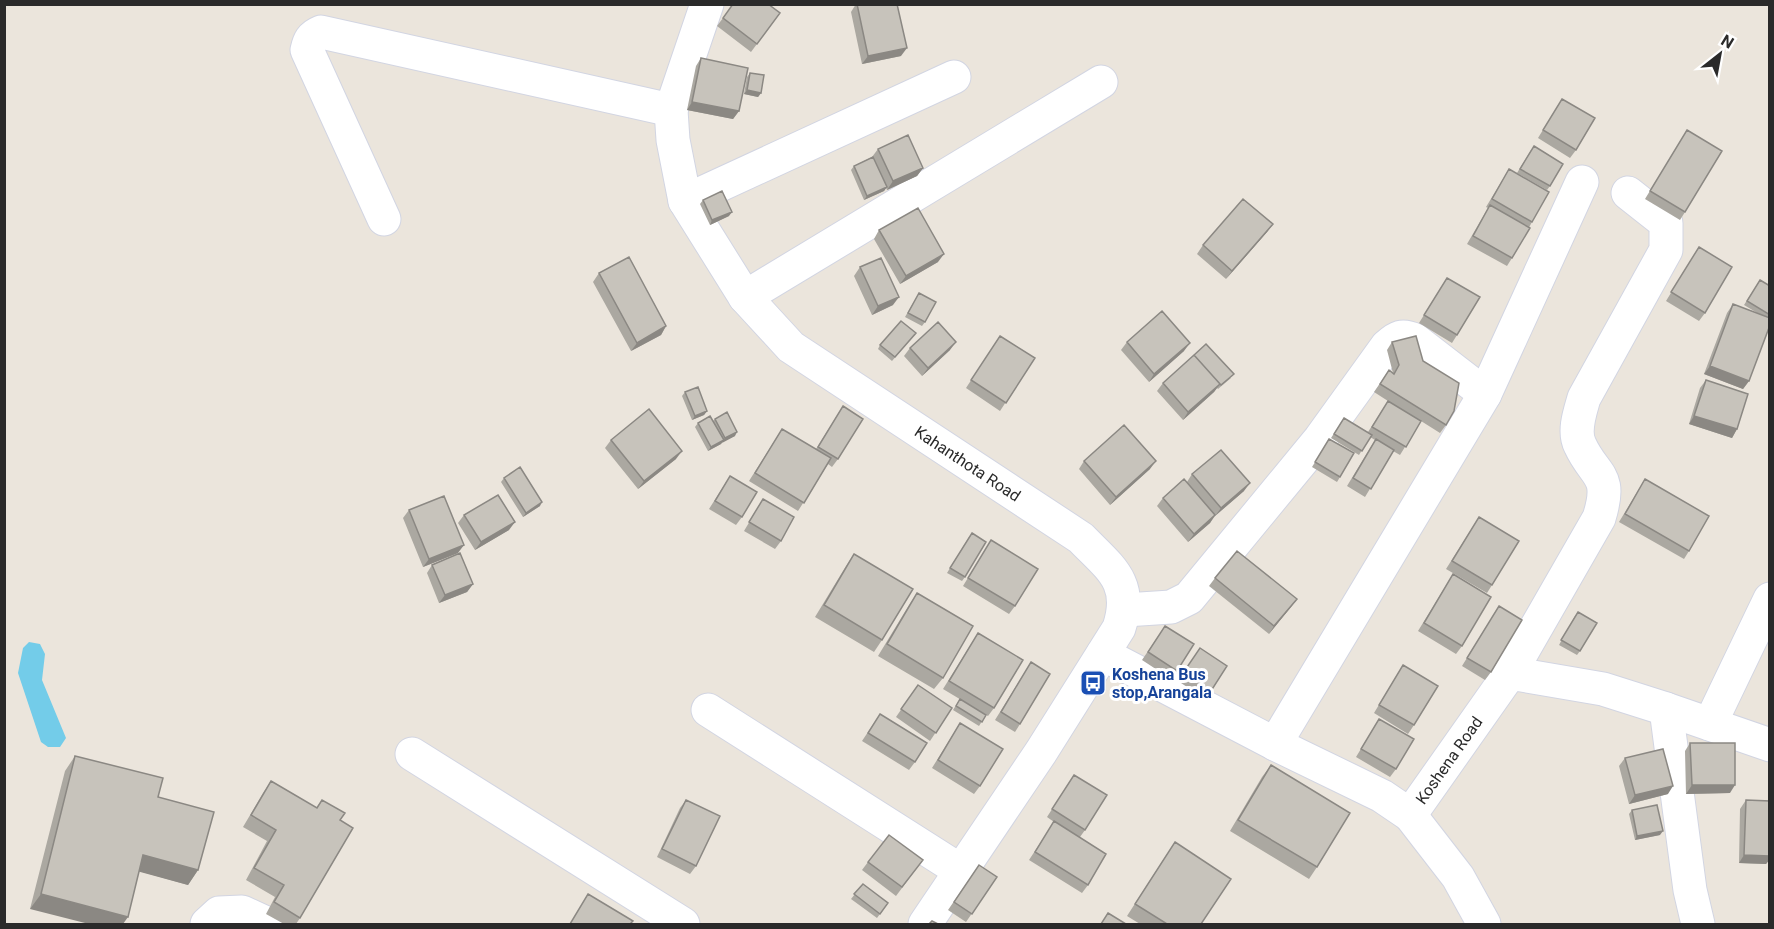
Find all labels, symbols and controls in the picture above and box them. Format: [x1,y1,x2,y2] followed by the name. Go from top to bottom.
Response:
[1690,24,1750,84] north arrow
[1718,31,1737,53] text: N
[911,422,1024,506] street label: Kahanthota Road
[1112,665,1212,702] place label: Koshena Bus stop,Arangala
[1078,668,1108,698] bus stop icon: Koshena Bus stop,Arangala
[1412,713,1486,808] street label: Koshena Road

